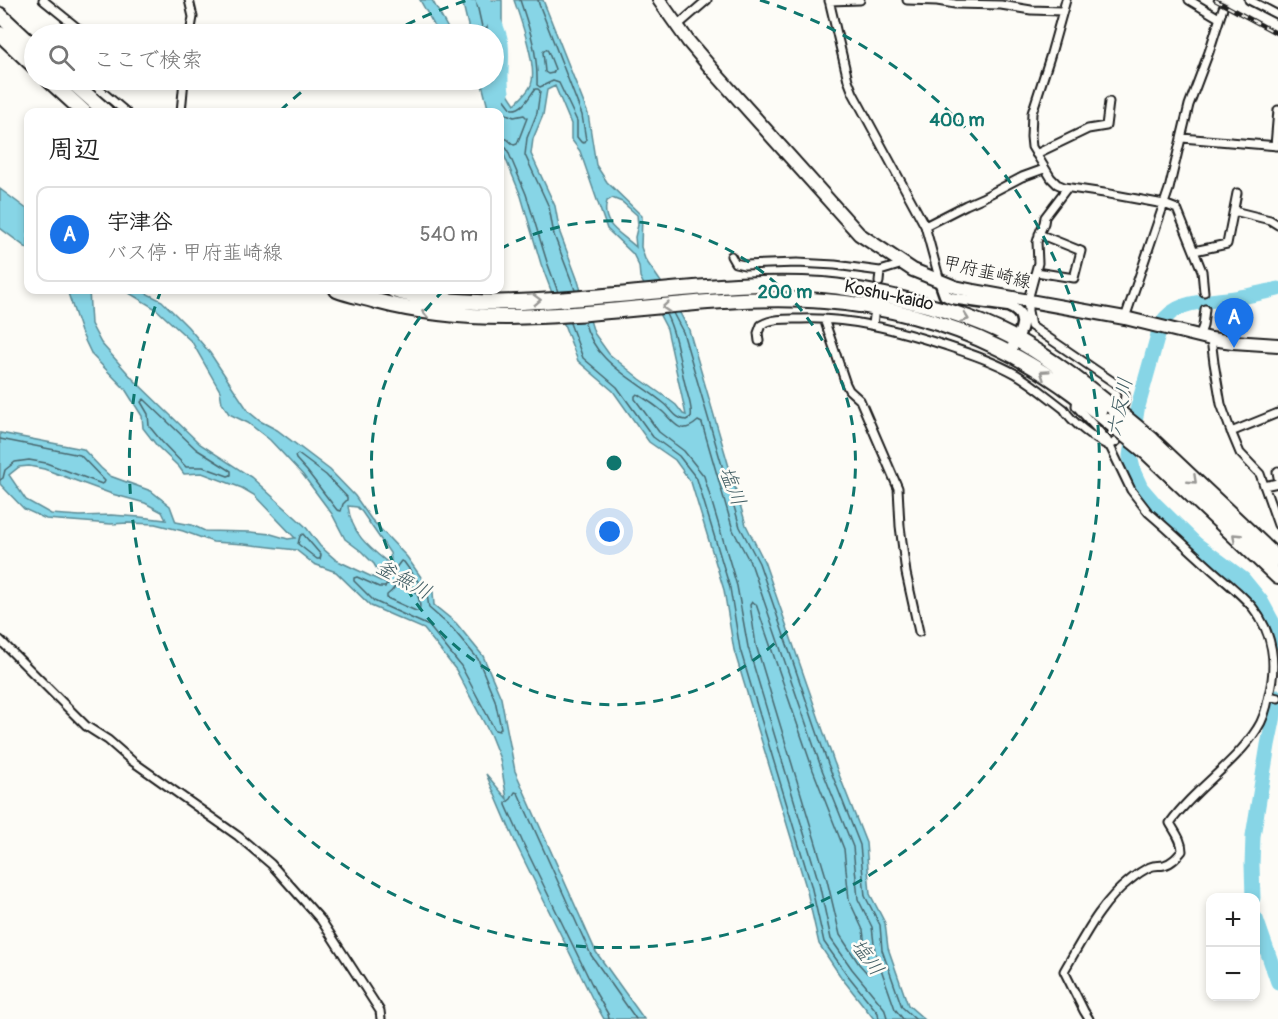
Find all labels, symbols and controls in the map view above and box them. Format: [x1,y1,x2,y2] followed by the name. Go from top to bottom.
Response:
[24,24,504,90] search box
[45,41,78,74] icon: search
[93,46,203,74] text: ここで検索
[930,109,984,132] text: 400 m
[48,134,100,166] text: 周辺
[107,208,173,236] text: 宇津谷
[63,222,76,247] text: A
[420,222,478,247] text: 540 m
[107,240,282,265] text: バス停 · 甲府韮崎線
[940,251,1033,294] street label: 甲府韮崎線
[842,275,936,316] street label: Koshu-kaido
[758,281,812,304] text: 200 m
[533,294,542,307] one-way arrow
[1214,298,1254,348] pin: A
[661,300,670,313] one-way arrow
[422,306,432,319] one-way arrow
[959,310,970,323] one-way arrow
[1040,370,1051,381] one-way arrow
[1101,375,1138,439] water label: 六反川
[604,453,624,473] centre of rings
[714,463,751,509] water label: 塩川
[1186,472,1197,483] one-way arrow
[595,517,624,546] your location
[1232,533,1243,544] one-way arrow
[371,554,436,605] water label: 釜無川
[1206,893,1260,1001] map controls
[1206,893,1260,947] button: +
[846,934,889,981] water label: 塩川
[1206,947,1260,1001] button: −

